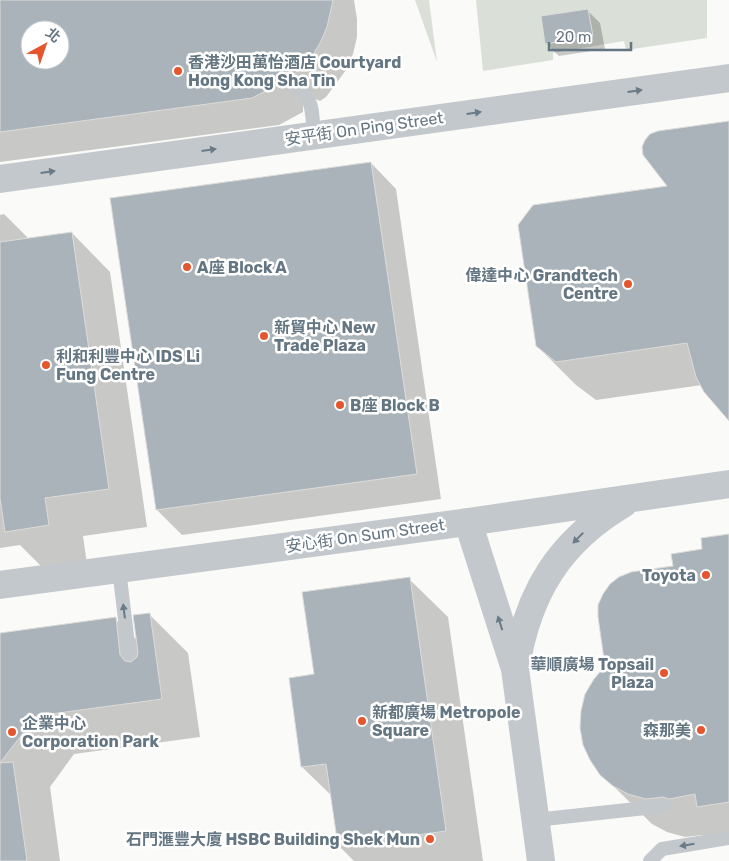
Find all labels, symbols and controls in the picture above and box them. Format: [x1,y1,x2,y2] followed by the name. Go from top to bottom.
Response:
[20,20,70,70] north arrow
[549,20,632,52] scale bar
[42,24,64,46] text: 北
[556,28,591,46] text: 20 m
[188,53,401,90] place label: 香港沙田萬怡酒店 Courtyard Hong Kong Sha Tin
[172,65,184,77] marker: 香港沙田萬怡酒店 Courtyard Hong Kong Sha Tin
[628,87,644,95] one-way arrow
[284,108,445,149] street label: 安平街 On Ping Street
[467,109,483,117] one-way arrow
[202,146,218,154] one-way arrow
[41,168,57,176] one-way arrow
[197,258,287,277] place label: A座 Block A
[181,261,193,273] marker: A座 Block A
[465,266,618,303] place label: 偉達中心 Grandtech Centre
[622,278,634,290] marker: 偉達中心 Grandtech Centre
[274,318,376,355] place label: 新貿中心 New Trade Plaza
[258,330,270,342] marker: 新貿中心 New Trade Plaza
[56,347,200,384] place label: 利和利豐中心 IDS Li Fung Centre
[40,359,52,371] marker: 利和利豐中心 IDS Li Fung Centre
[350,396,440,415] place label: B座 Block B
[334,399,346,411] marker: B座 Block B
[284,515,446,556] street label: 安心街 On Sum Street
[572,532,584,544] one-way arrow
[642,566,696,585] place label: Toyota
[700,569,712,581] marker: Toyota
[120,603,128,619] one-way arrow
[496,615,504,630] one-way arrow
[531,655,654,692] place label: 華順廣場 Topsail Plaza
[658,667,670,679] marker: 華順廣場 Topsail Plaza
[372,703,521,740] place label: 新都廣場 Metropole Square
[22,714,159,751] place label: 企業中心 Corporation Park
[356,715,368,727] marker: 新都廣場 Metropole Square
[643,721,691,740] place label: 森那美
[695,724,707,736] marker: 森那美
[6,726,18,738] marker: 企業中心 Corporation Park
[126,830,420,849] place label: 石門滙豐大廈 HSBC Building Shek Mun
[424,833,436,845] marker: 石門滙豐大廈 HSBC Building Shek Mun
[679,841,695,849] one-way arrow

